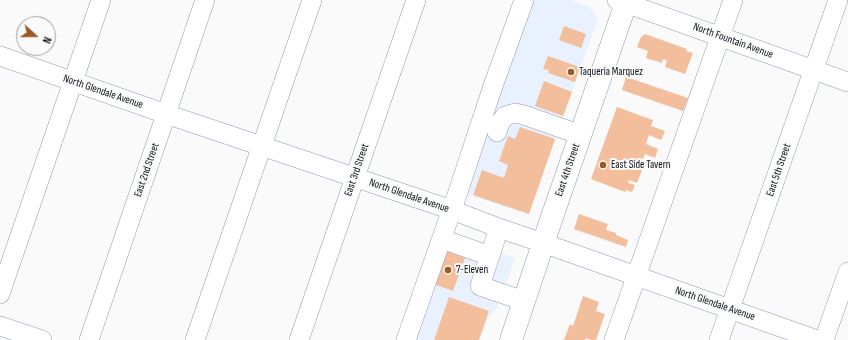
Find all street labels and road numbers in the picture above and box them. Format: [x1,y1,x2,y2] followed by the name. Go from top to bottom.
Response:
[691,20,775,62] street label: North Fountain Avenue
[61,72,145,112] street label: North Glendale Avenue
[132,141,162,199] street label: East 2nd Street
[342,142,372,198] street label: East 3rd Street
[553,142,583,198] street label: East 4th Street
[764,142,794,198] street label: East 5th Street
[367,176,451,216] street label: North Glendale Avenue
[673,284,757,324] street label: North Glendale Avenue

